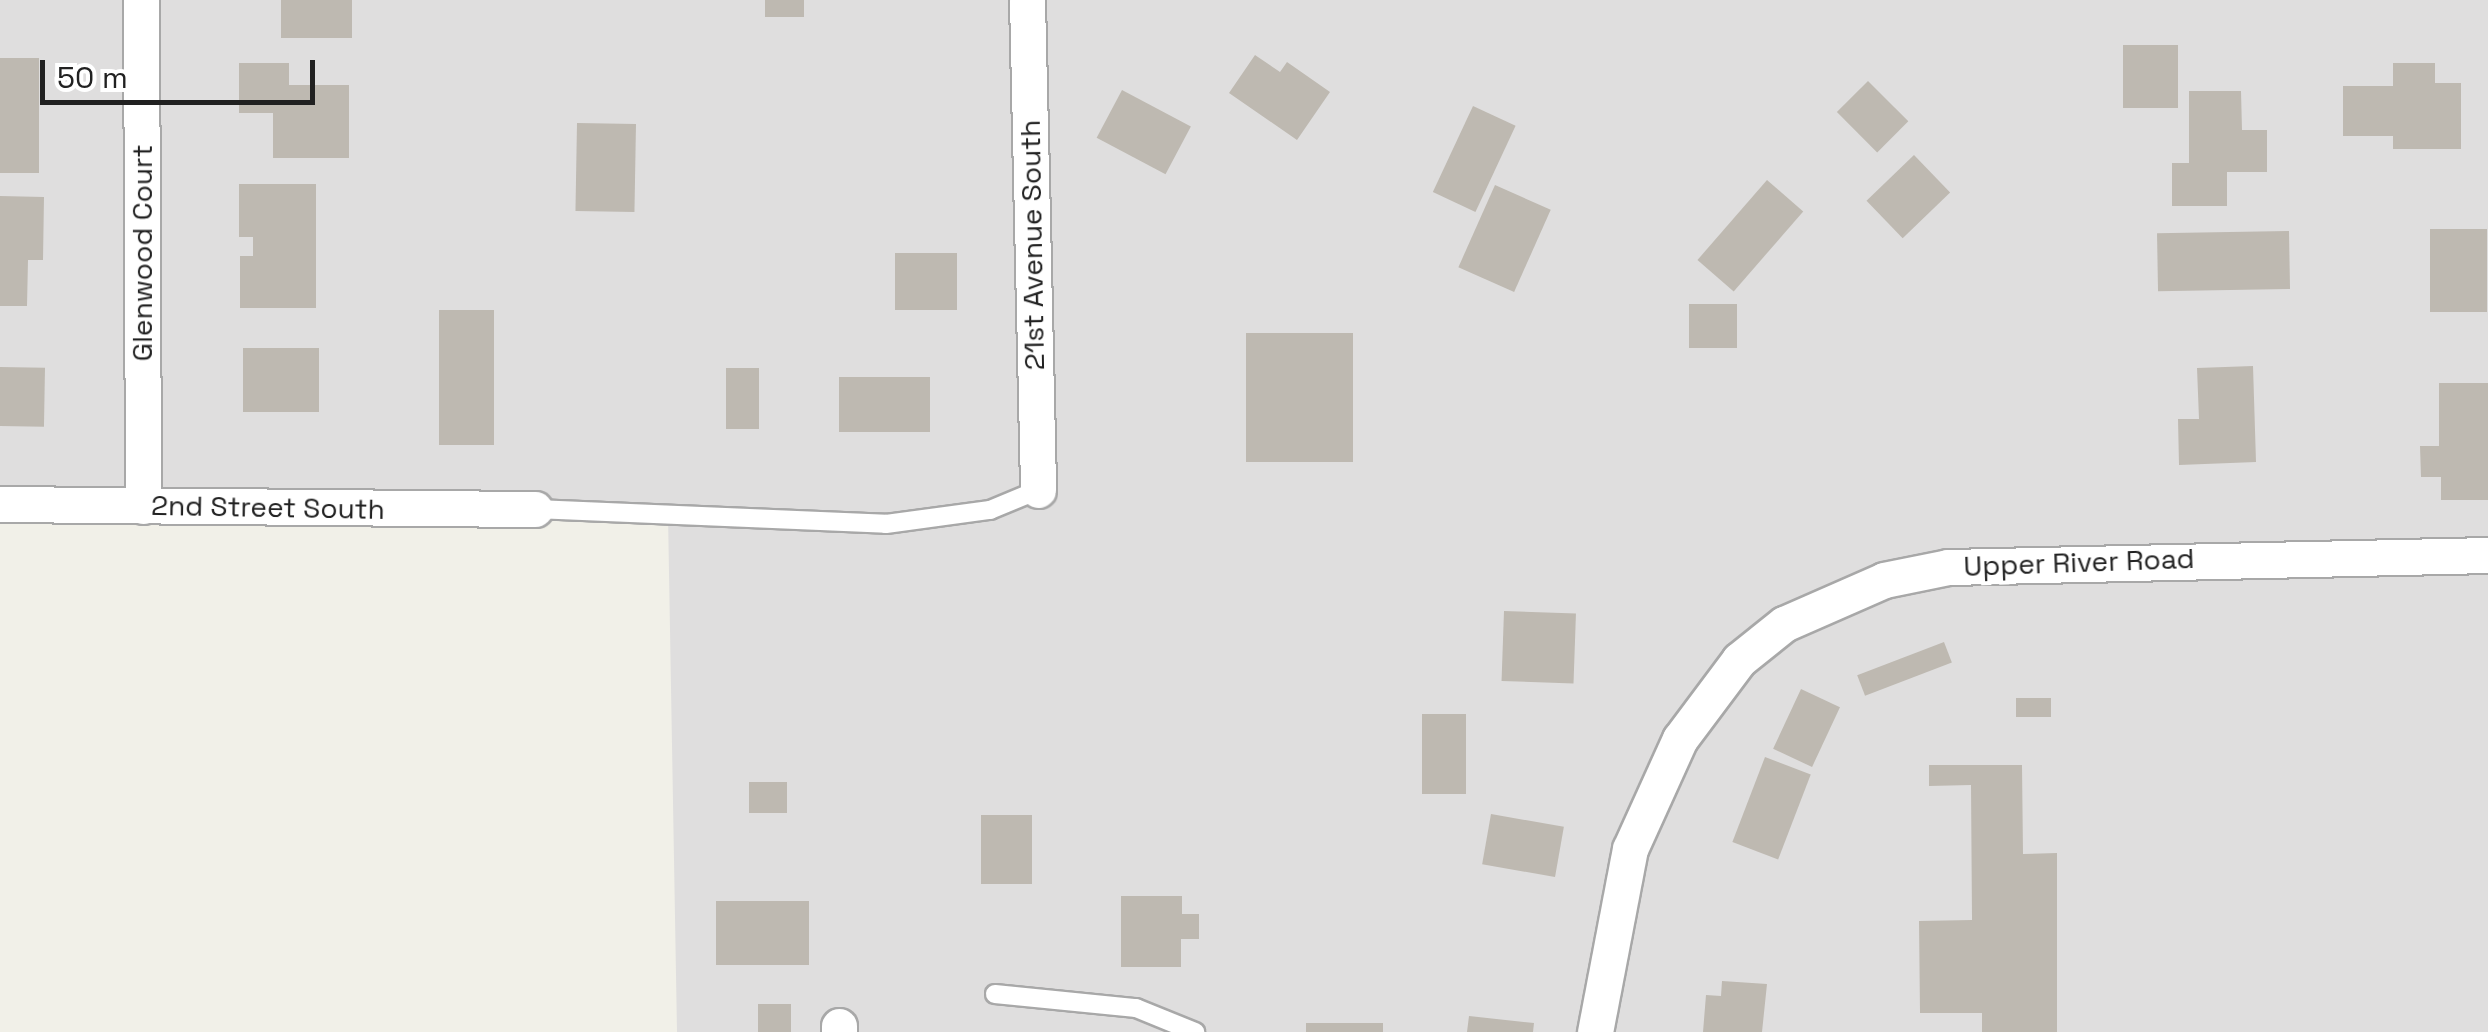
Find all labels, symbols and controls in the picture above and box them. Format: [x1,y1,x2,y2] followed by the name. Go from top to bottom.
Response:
[45,40,320,102] scale bar
[57,58,128,97] text: 50 m
[1013,119,1051,371] street label: 21st Avenue South
[125,145,159,361] street label: Glenwood Court
[151,488,385,526] street label: 2nd Street South
[1963,541,2195,583] street label: Upper River Road

